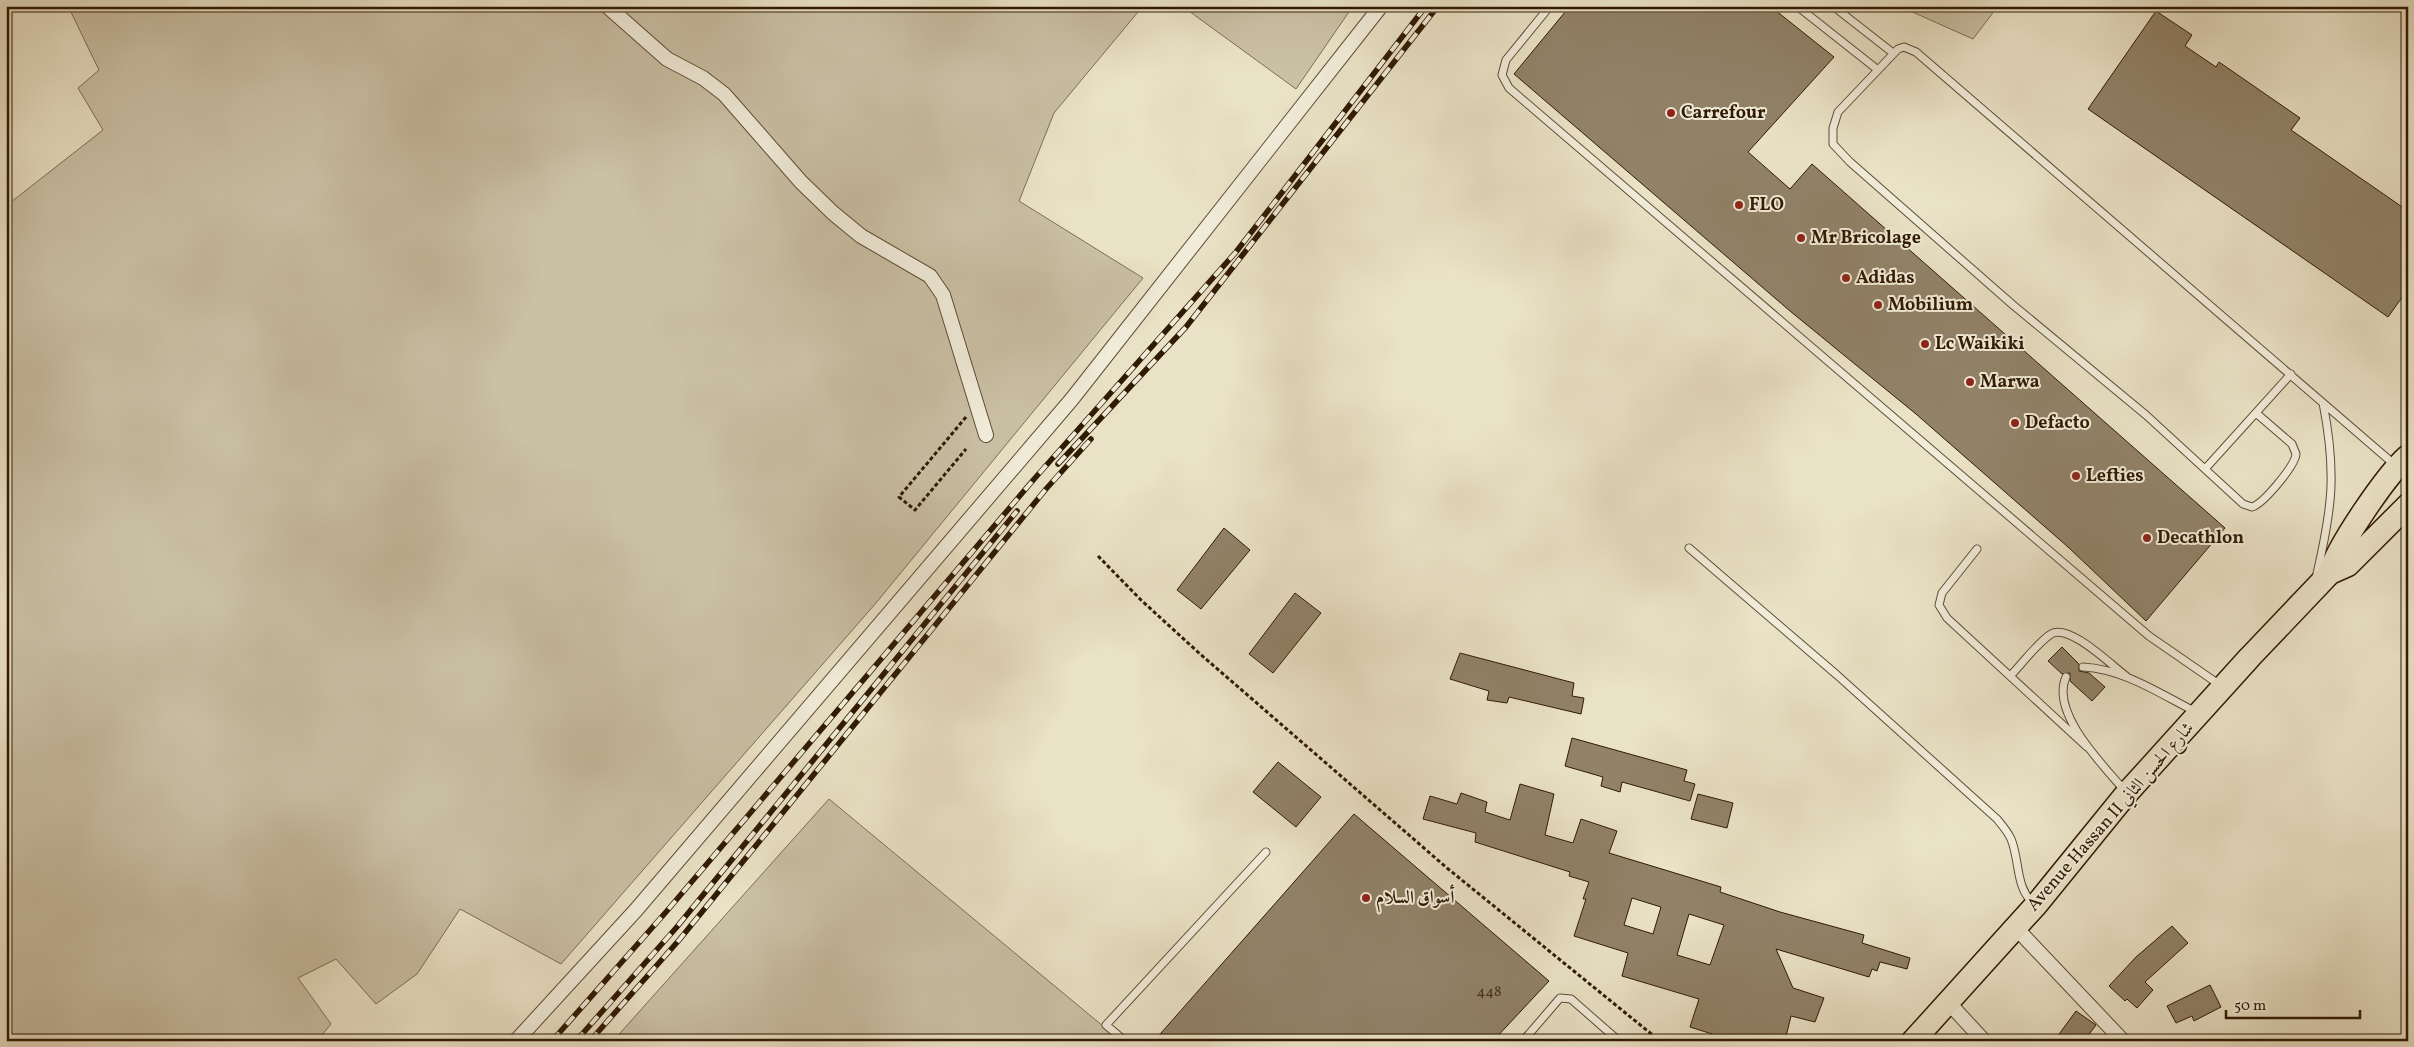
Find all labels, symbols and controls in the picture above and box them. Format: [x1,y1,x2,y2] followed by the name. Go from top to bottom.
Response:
[1681,101,1766,126] place label: Carrefour
[1665,107,1677,119] marker: Carrefour
[1749,193,1784,218] place label: FLO
[1733,199,1745,211] marker: FLO
[1811,226,1921,251] place label: Mr Bricolage
[1795,232,1807,244] marker: Mr Bricolage
[1856,266,1914,291] place label: Adidas
[1840,272,1852,284] marker: Adidas
[1888,293,1973,318] place label: Mobilium
[1872,299,1884,311] marker: Mobilium
[1935,332,2025,357] place label: Lc Waikiki
[1919,338,1931,350] marker: Lc Waikiki
[1980,370,2040,395] place label: Marwa
[1964,376,1976,388] marker: Marwa
[2025,411,2090,436] place label: Defacto
[2009,417,2021,429] marker: Defacto
[2086,464,2143,489] place label: Lefties
[2070,470,2082,482] marker: Lefties
[2157,526,2244,551] place label: Decathlon
[2141,532,2153,544] marker: Decathlon
[2022,717,2201,918] street label: Avenue Hassan II شارع الحسن الثاني
[1376,884,1455,913] place label: أسواق السلام
[1360,892,1372,904] marker: أسواق السلام
[1476,982,1502,1003] house number: 448
[2226,987,2360,1019] scale bar
[2234,996,2266,1017] text: 50 m

